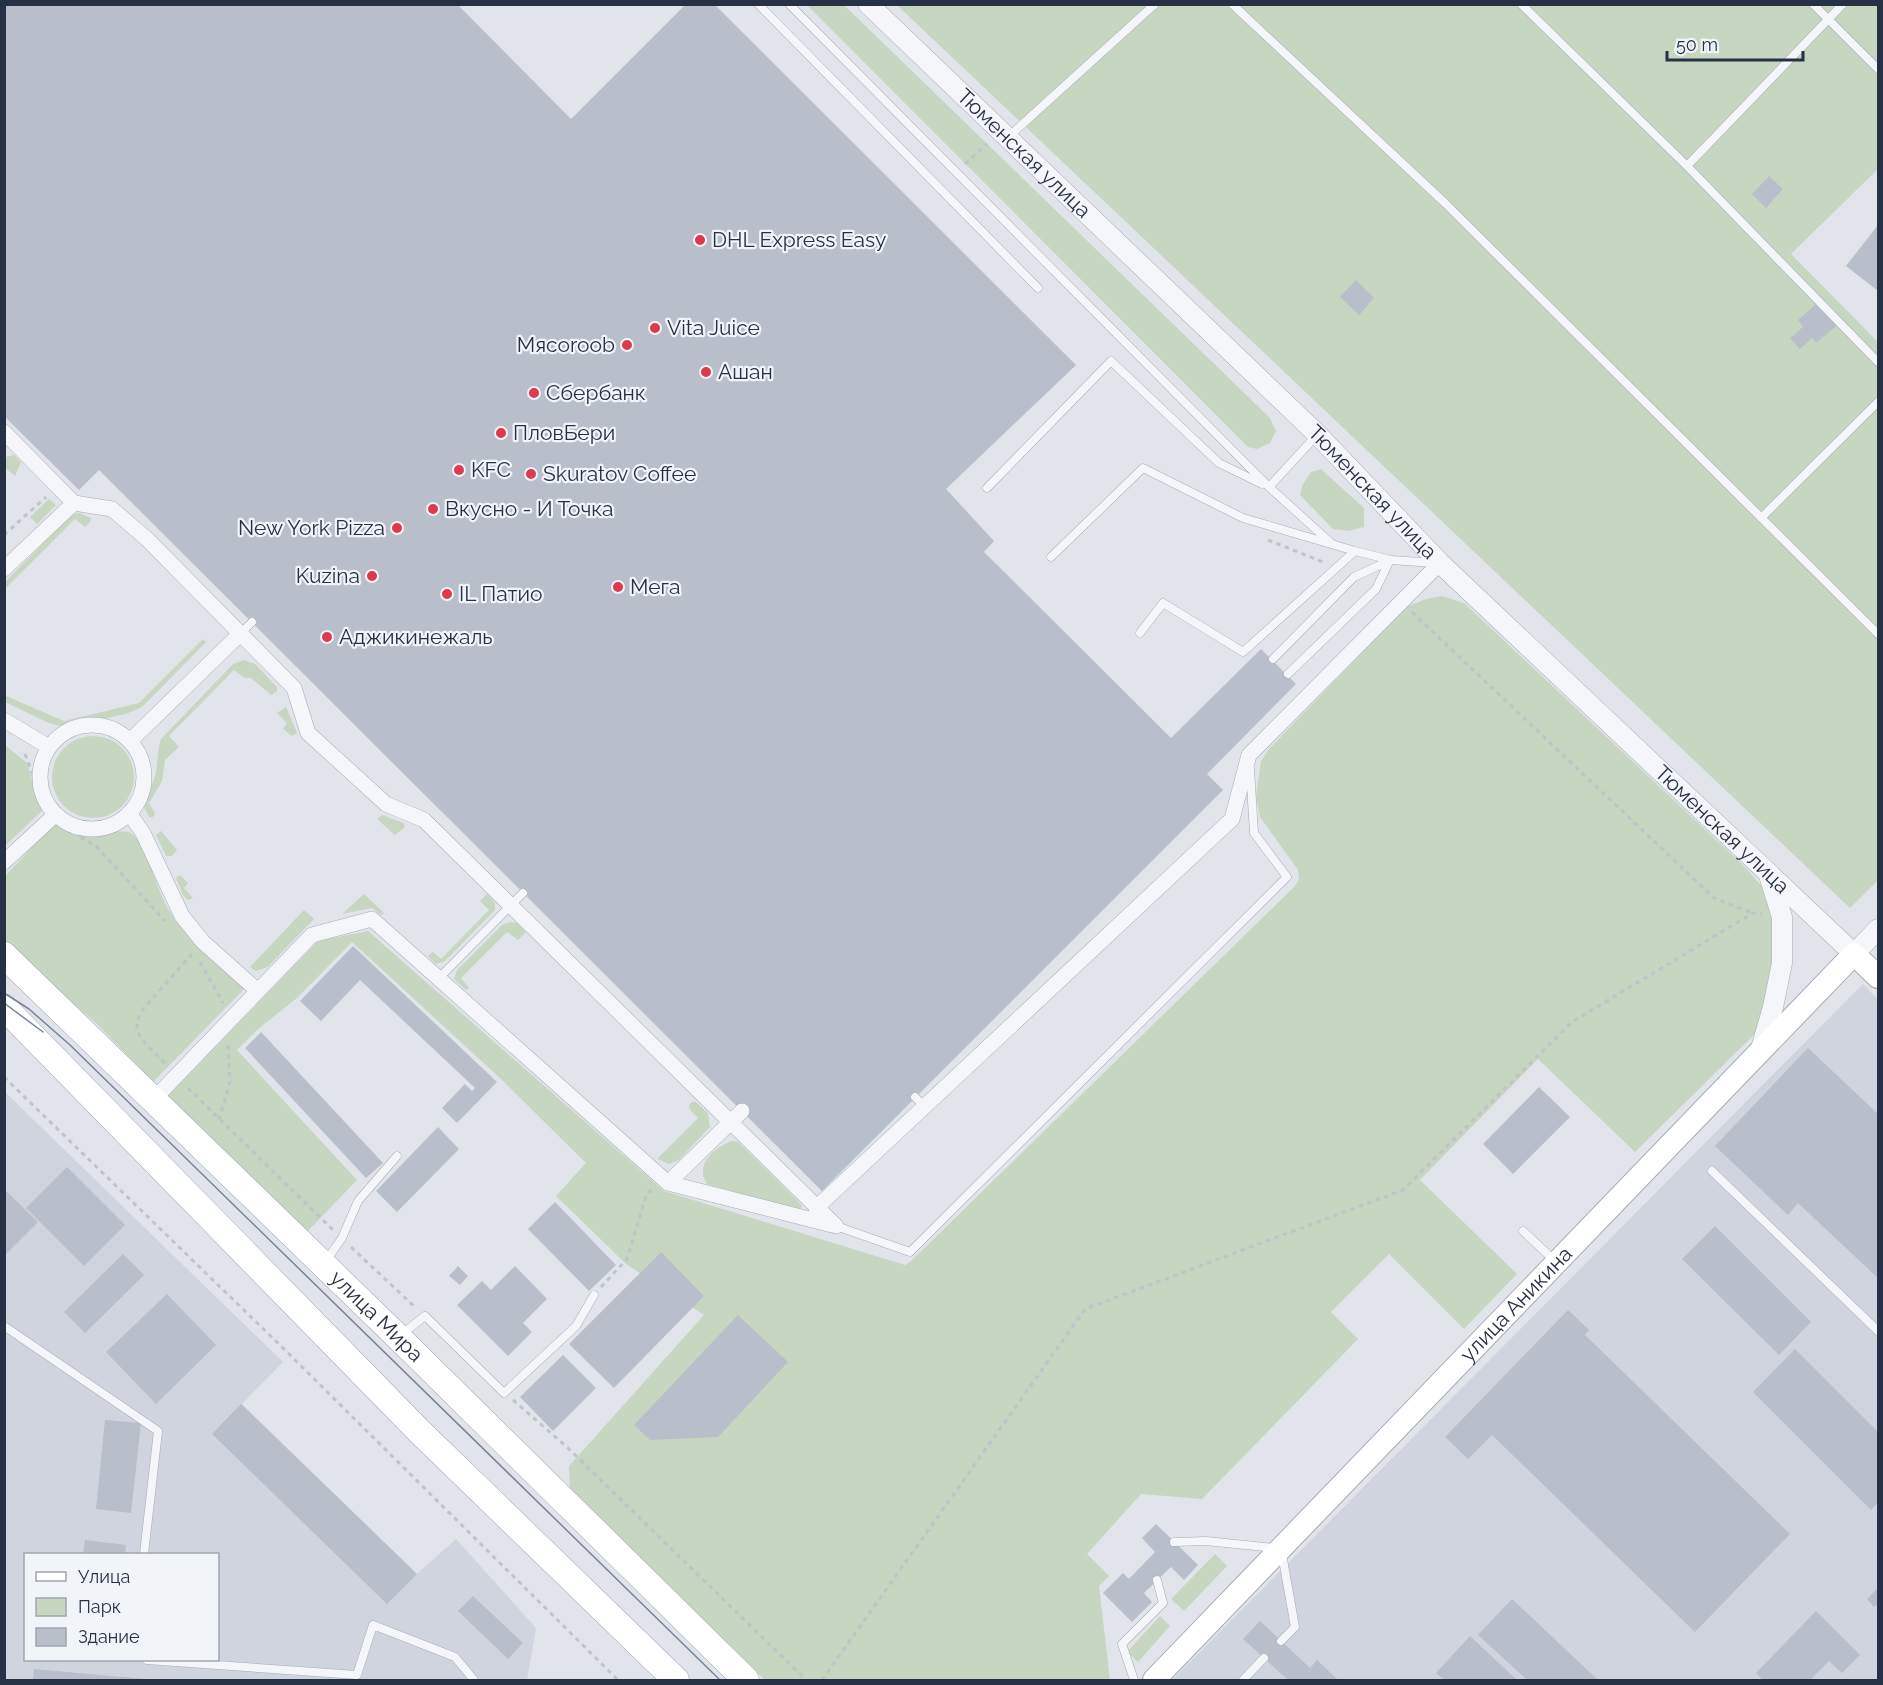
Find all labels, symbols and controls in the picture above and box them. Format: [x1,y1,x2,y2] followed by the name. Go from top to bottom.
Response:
[1667,24,1804,62] scale bar
[1676,34,1718,55] text: 50 m
[952,83,1096,223] street label: Тюменская улица
[712,227,886,252] place label: DHL Express Easy
[693,233,707,247] marker: DHL Express Easy
[667,315,760,340] place label: Vita Juice
[648,321,662,335] marker: Vita Juice
[517,332,615,357] place label: Мясоroob
[620,338,634,352] marker: Мясоroob
[718,359,773,384] place label: Ашан
[699,365,713,379] marker: Ашан
[546,380,646,405] place label: Сбербанк
[527,386,541,400] marker: Сбербанк
[1303,419,1442,564] street label: Тюменская улица
[513,420,615,445] place label: ПловБери
[494,426,508,440] marker: ПловБери
[471,457,511,482] place label: KFC
[543,461,696,486] place label: Skuratov Coffee
[452,463,466,477] marker: KFC
[524,467,538,481] marker: Skuratov Coffee
[445,496,614,521] place label: Вкусно - И Точка
[426,502,440,516] marker: Вкусно - И Точка
[238,515,385,540] place label: New York Pizza
[390,521,404,535] marker: New York Pizza
[296,563,360,588] place label: Kuzina
[365,569,379,583] marker: Kuzina
[630,574,681,599] place label: Мега
[611,580,625,594] marker: Мега
[459,581,542,606] place label: IL Патио
[440,587,454,601] marker: IL Патио
[339,624,493,649] place label: Аджикинежаль
[320,630,334,644] marker: Аджикинежаль
[1650,760,1795,898] street label: Тюменская улица
[1455,1241,1577,1367] street label: улица Аникина
[325,1265,429,1367] street label: улица Мира
[24,1553,219,1661] legend
[78,1566,130,1587] text: Улица
[78,1596,121,1617] text: Парк
[78,1626,140,1647] text: Здание

